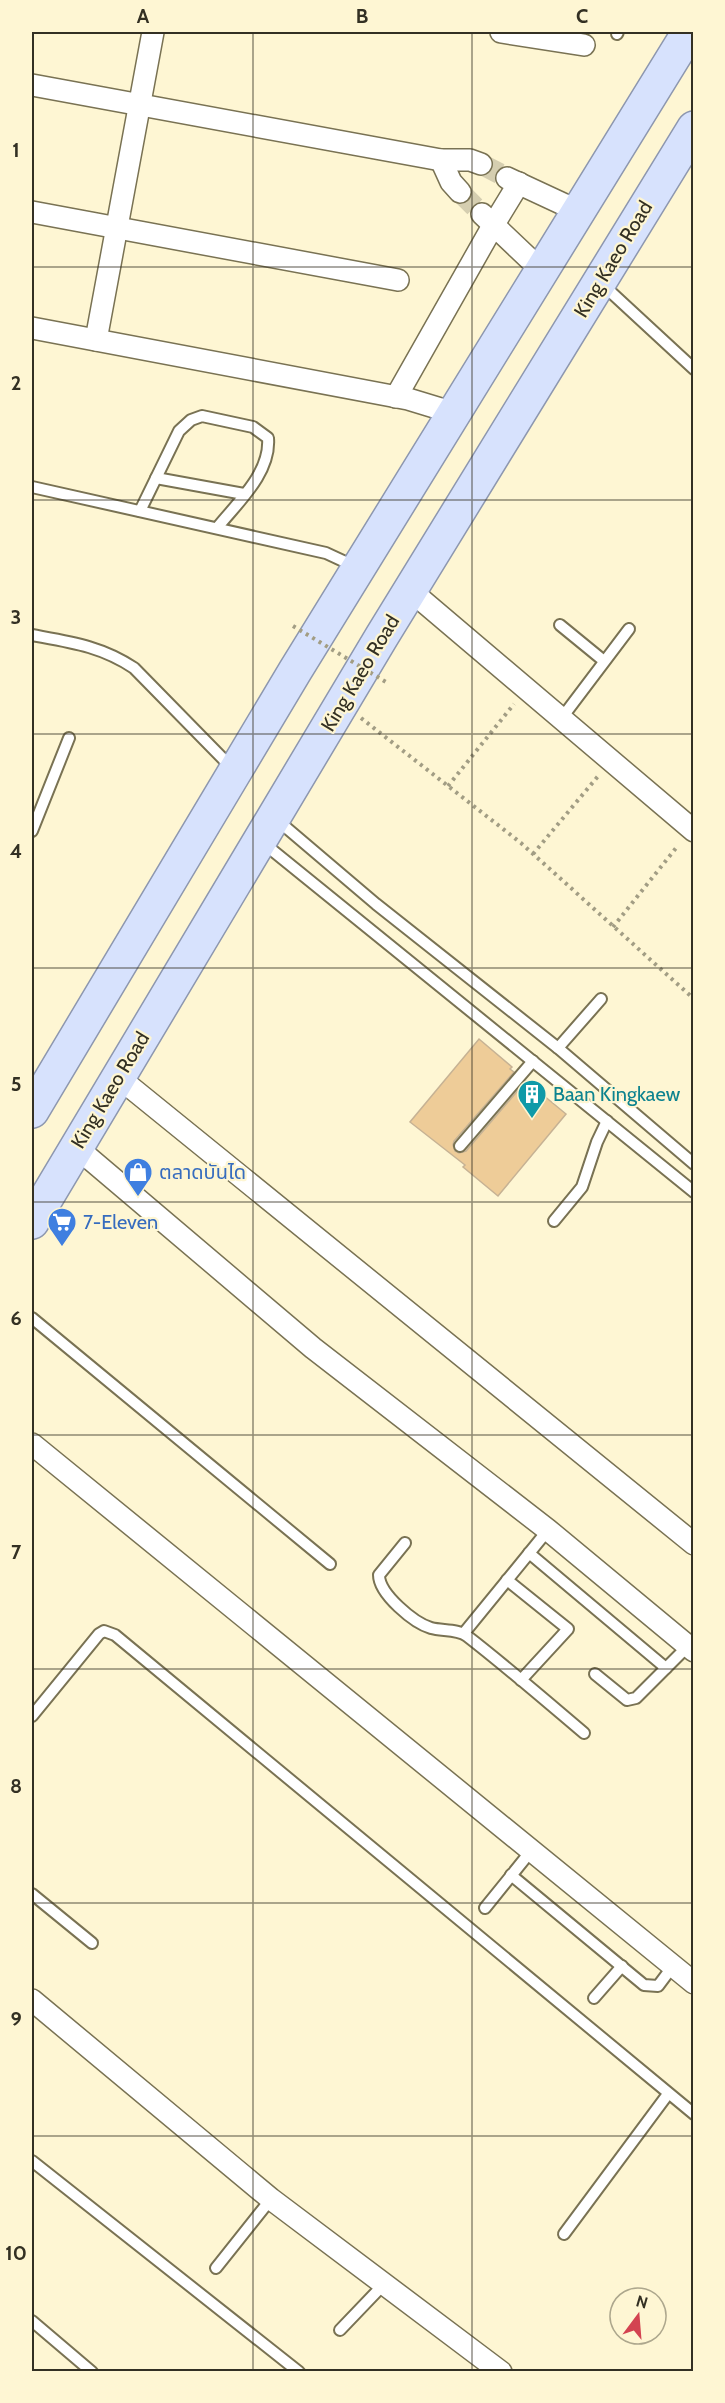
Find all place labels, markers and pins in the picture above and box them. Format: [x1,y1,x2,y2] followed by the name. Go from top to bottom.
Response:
[516,1078,548,1120] building icon: Baan Kingkaew
[553,1082,681,1106] place label: Baan Kingkaew
[122,1156,154,1198] shop icon: ตลาดบันได
[159,1160,246,1184] place label: ตลาดบันได
[46,1206,78,1248] supermarket icon: 7-Eleven
[83,1210,158,1234] place label: 7-Eleven

